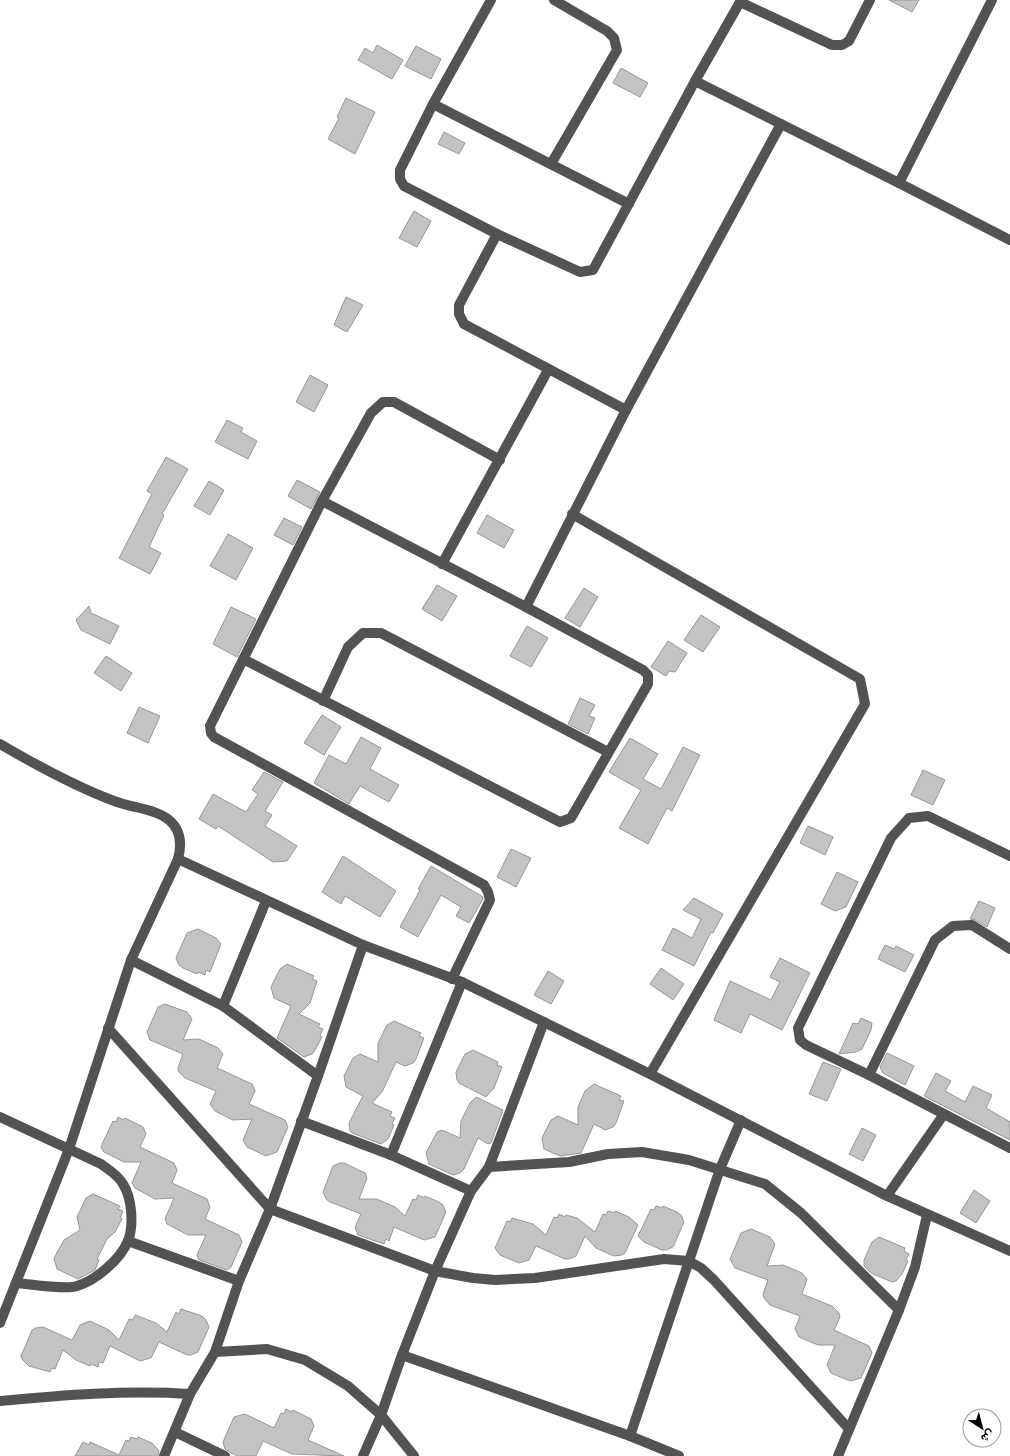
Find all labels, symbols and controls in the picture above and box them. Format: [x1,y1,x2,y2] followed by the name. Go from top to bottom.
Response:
[962,1408,1002,1448] north arrow
[978,1427,997,1446] text: ش

